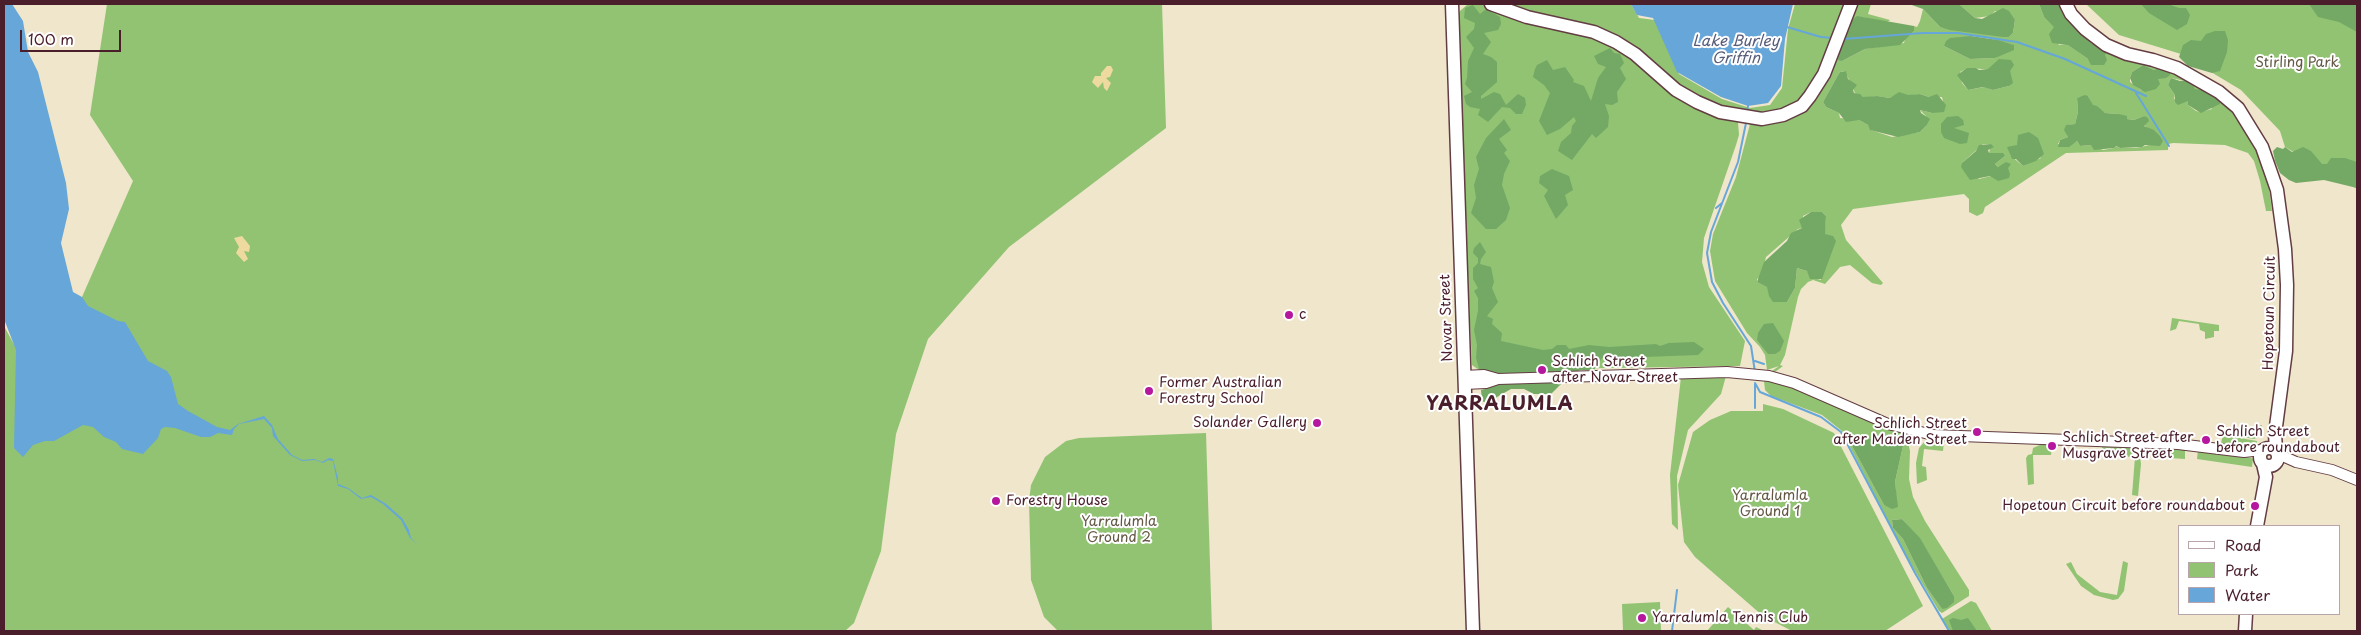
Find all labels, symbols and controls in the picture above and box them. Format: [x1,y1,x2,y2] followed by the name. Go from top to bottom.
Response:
[22,20,124,52] scale bar
[28,27,74,50] text: 100 m
[1693,33,1779,68] water label: Lake Burley Griffin
[2255,55,2339,71] park label: Stirling Park
[2261,256,2279,370] street label: Hopetoun Circuit
[1437,274,1457,362] street label: Novar Street
[1299,307,1306,323] place label: c
[1283,309,1295,321] marker: c
[1552,354,1678,387] place label: Schlich Street after Novar Street
[1536,364,1548,376] marker: Schlich Street after Novar Street
[1159,375,1282,408] place label: Former Australian Forestry School
[1143,385,1155,397] marker: Former Australian Forestry School
[1426,394,1574,416] district label: YARRALUMLA
[1193,415,1307,431] place label: Solander Gallery
[1833,416,1967,448] place label: Schlich Street after Maiden Street
[1311,417,1323,429] marker: Solander Gallery
[2216,424,2340,457] place label: Schlich Street before roundabout
[1971,426,1983,438] marker: Schlich Street after Maiden Street
[2062,430,2194,462] place label: Schlich Street after Musgrave Street
[2200,434,2212,446] marker: Schlich Street before roundabout
[2046,440,2058,452] marker: Schlich Street after Musgrave Street
[1732,488,1808,520] park label: Yarralumla Ground 1
[1006,493,1108,509] place label: Forestry House
[990,495,1002,507] marker: Forestry House
[2002,498,2245,514] place label: Hopetoun Circuit before roundabout
[2249,500,2261,512] marker: Hopetoun Circuit before roundabout
[1081,514,1157,546] park label: Yarralumla Ground 2
[2178,525,2341,615] legend
[2225,533,2261,556] text: Road
[2225,558,2259,581] text: Park
[2225,583,2270,606] text: Water
[1652,610,1808,626] place label: Yarralumla Tennis Club
[1636,612,1648,624] marker: Yarralumla Tennis Club

